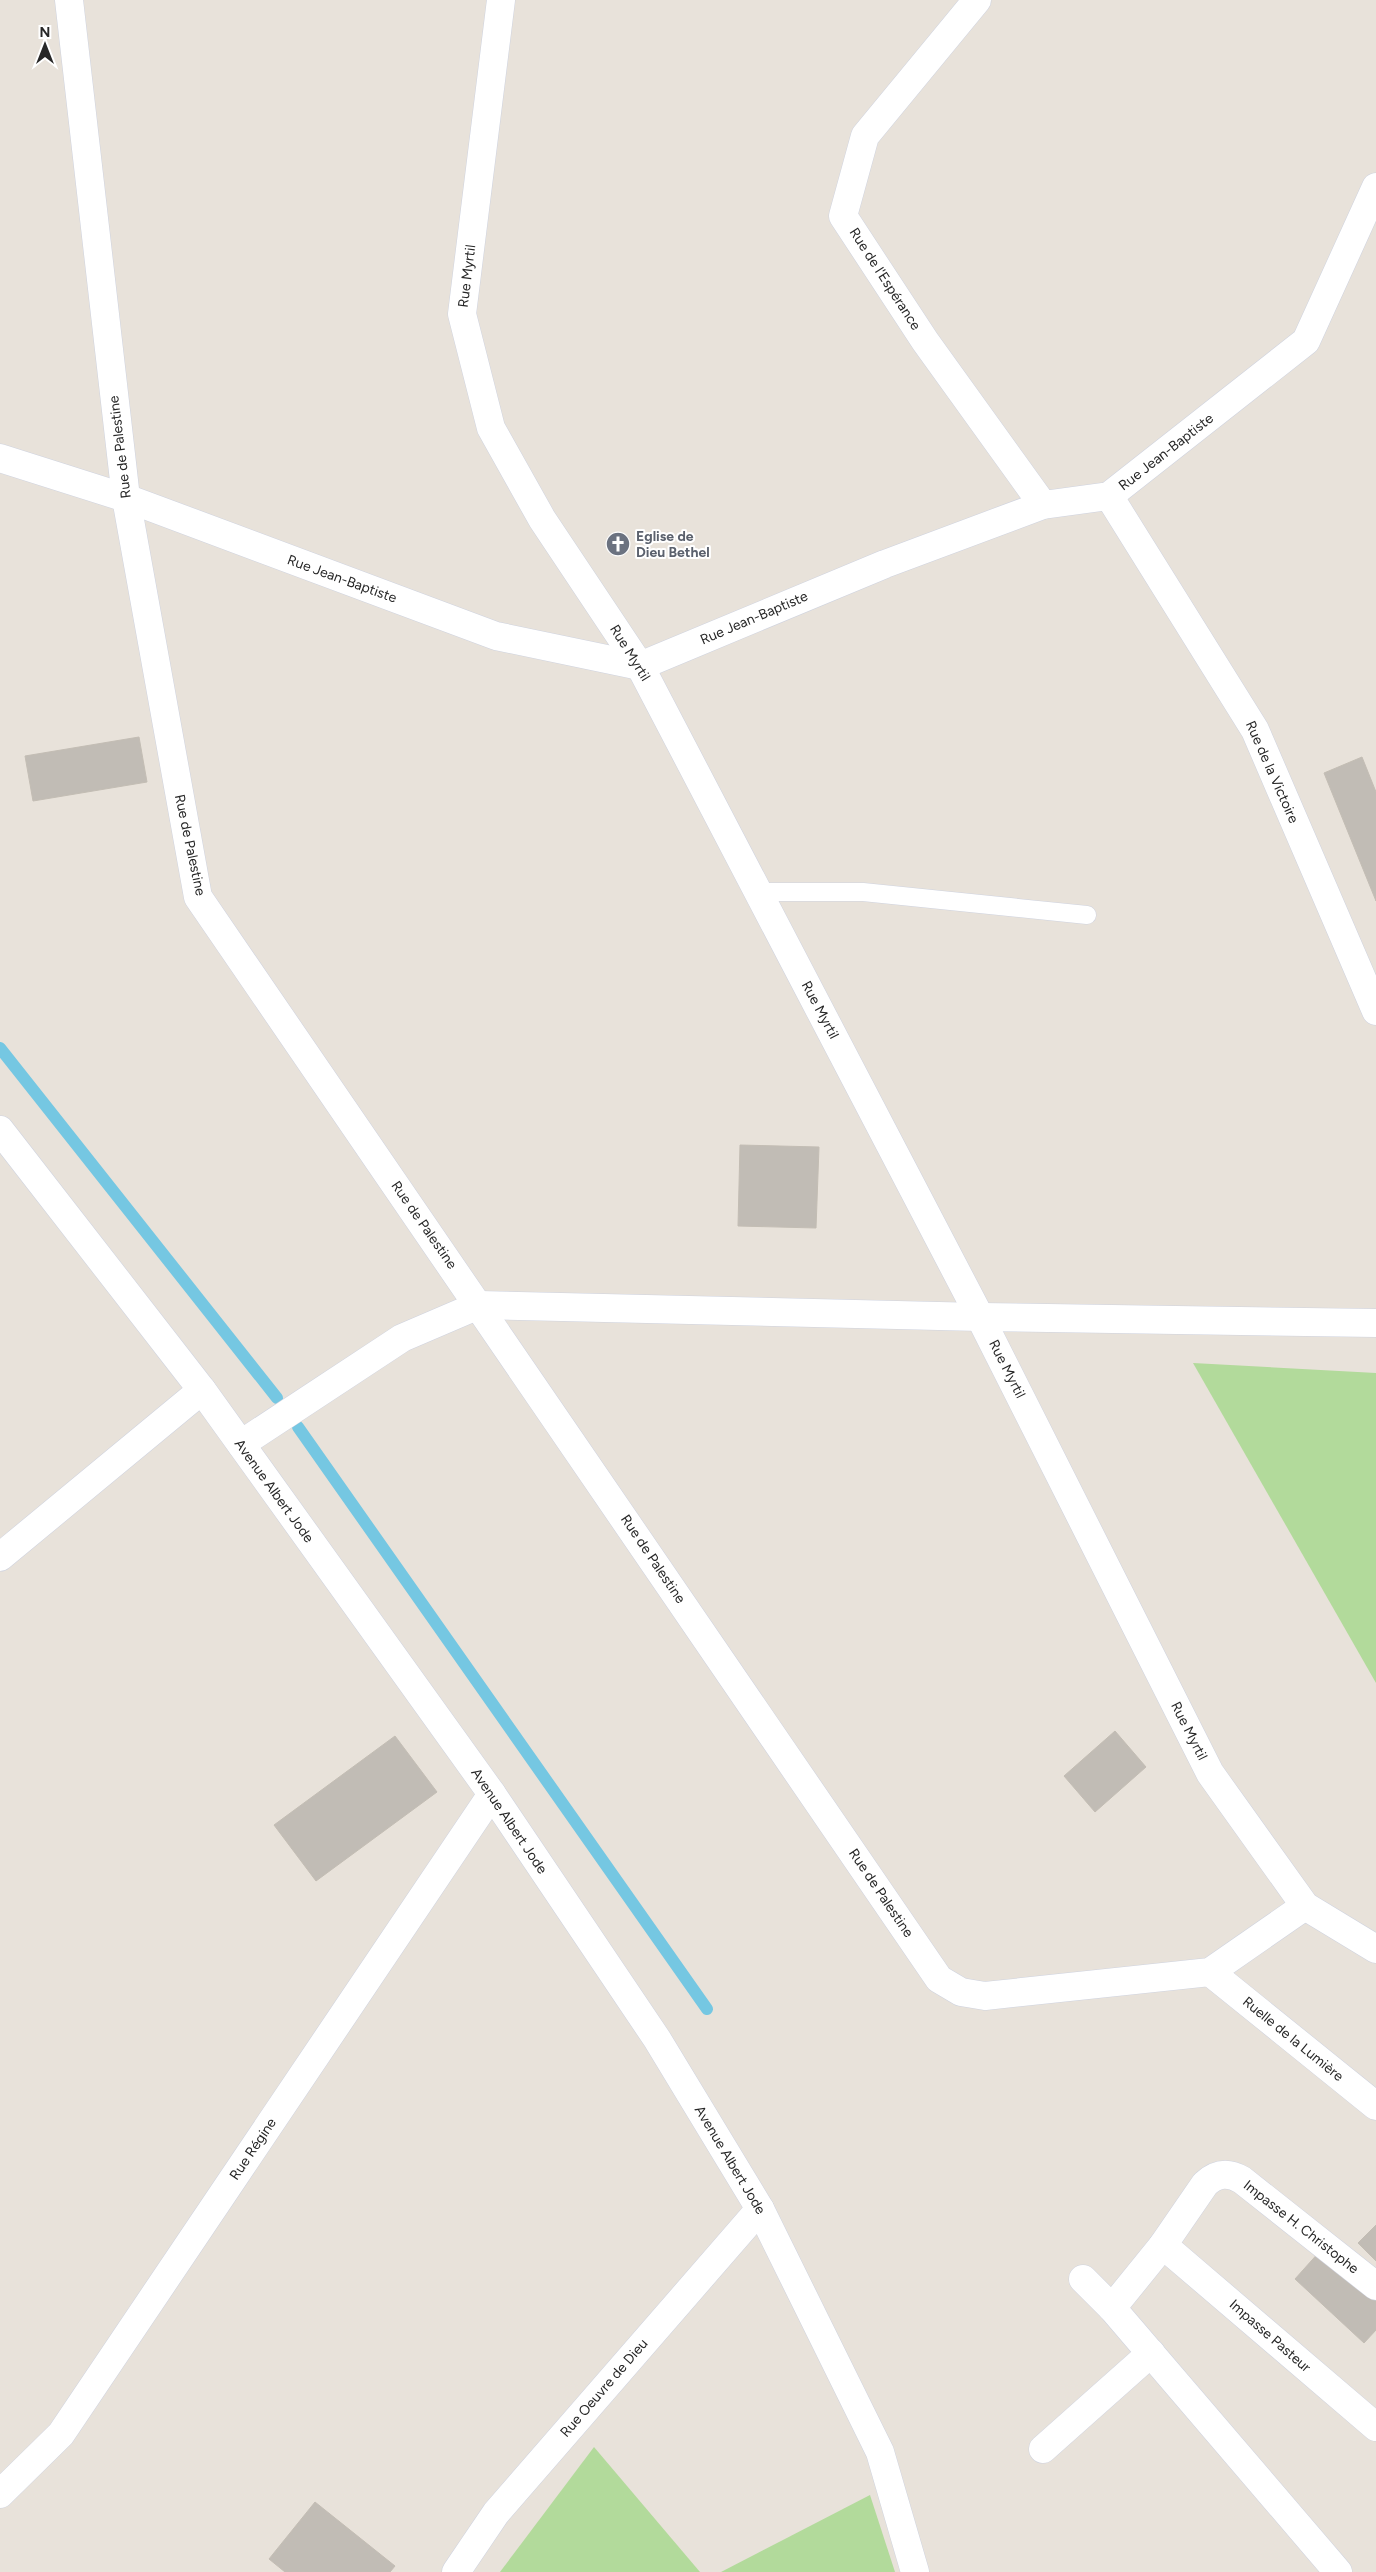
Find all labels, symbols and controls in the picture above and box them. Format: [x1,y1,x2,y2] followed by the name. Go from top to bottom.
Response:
[20,20,70,70] north arrow
[40,24,50,41] text: N
[846,225,925,334] street label: Rue de l'Espérance
[455,244,479,308] street label: Rue Myrtil
[105,394,135,499] street label: Rue de Palestine
[1115,410,1217,494] street label: Rue Jean-Baptiste
[636,528,710,561] place label: Eglise de Dieu Bethel
[605,531,631,557] church icon: Eglise de Dieu Bethel
[285,551,399,607] street label: Rue Jean-Baptiste
[698,588,811,648] street label: Rue Jean-Baptiste
[606,622,654,684] street label: Rue Myrtil
[1242,718,1302,826] street label: Rue de la Victoire
[171,793,209,898] street label: Rue de Palestine
[798,978,842,1042] street label: Rue Myrtil
[387,1178,461,1272] street label: Rue de Palestine
[985,1337,1029,1401] street label: Rue Myrtil
[231,1436,317,1546] street label: Avenue Albert Jode
[617,1511,689,1607] street label: Rue de Palestine
[1167,1699,1211,1763] street label: Rue Myrtil
[467,1765,551,1877] street label: Avenue Albert Jode
[845,1845,917,1941] street label: Rue de Palestine
[1239,1993,1347,2085] street label: Ruelle de la Lumière
[691,2103,769,2218] street label: Avenue Albert Jode
[226,2115,280,2183] street label: Rue Régine
[1240,2177,1362,2278] street label: Impasse H. Christophe
[1226,2296,1314,2376] street label: Impasse Pasteur
[557,2335,651,2441] street label: Rue Oeuvre de Dieu

